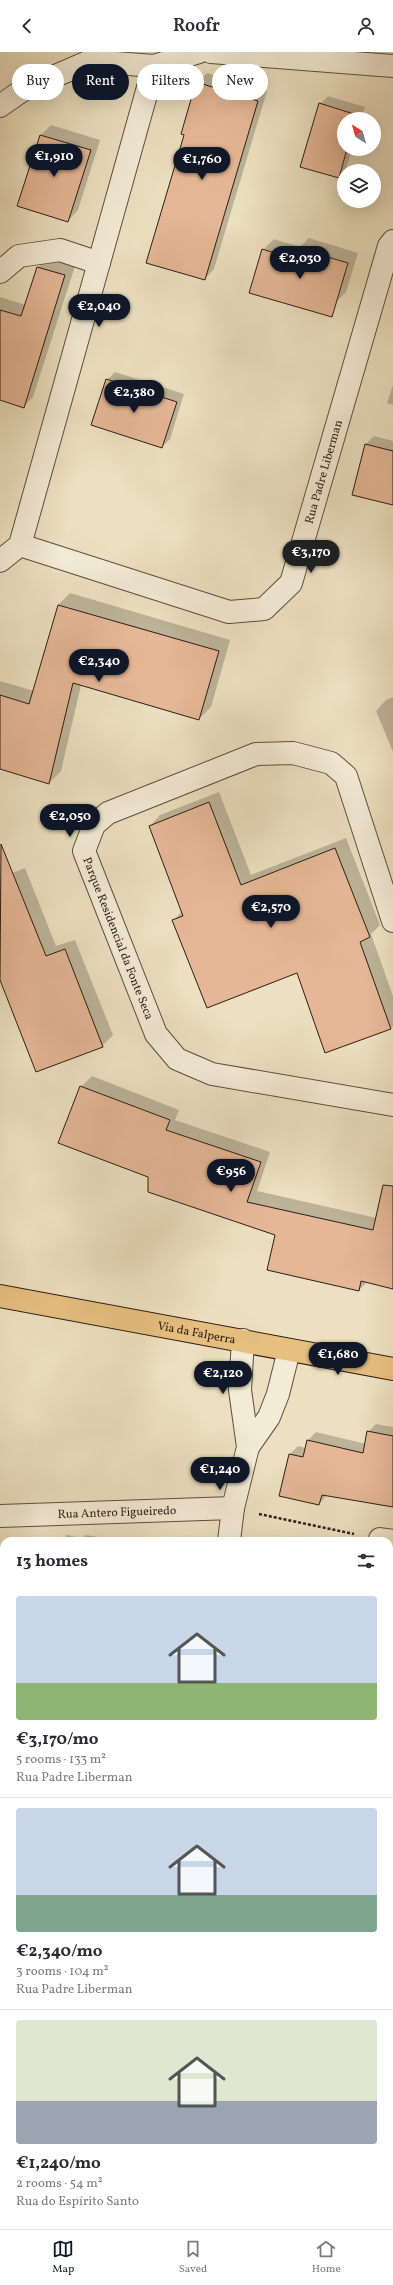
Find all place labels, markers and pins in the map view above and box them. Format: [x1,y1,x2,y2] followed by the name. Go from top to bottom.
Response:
[21,144,87,178] pin: €1,910
[169,147,235,181] pin: €1,760
[267,246,333,280] pin: €2,030
[66,294,132,328] pin: €2,040
[101,380,167,414] pin: €2,380
[278,540,344,574] pin: €3,170
[66,649,132,683] pin: €2,340
[37,804,103,838] pin: €2,050
[238,895,304,929] pin: €2,570
[207,1159,255,1193] pin: €956
[305,1342,371,1376] pin: €1,680
[190,1361,256,1395] pin: €2,120
[187,1457,253,1491] pin: €1,240

